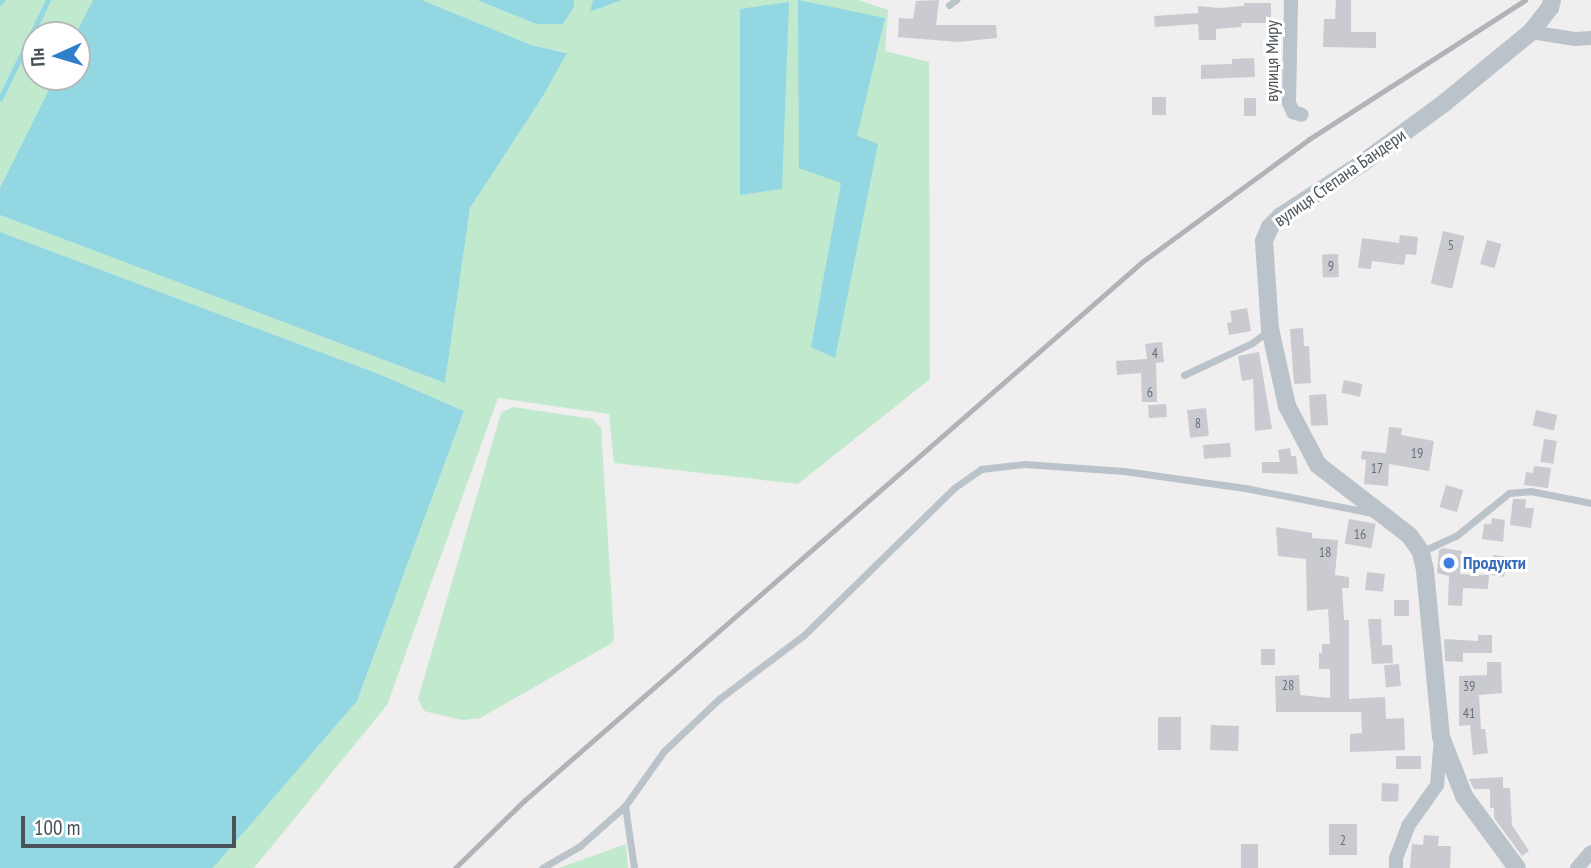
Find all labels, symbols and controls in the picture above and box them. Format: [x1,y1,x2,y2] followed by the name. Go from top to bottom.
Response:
[1261,20,1283,102] street label: вулиця Миру
[21,21,91,91] north arrow
[24,47,50,67] text: Пн
[1270,124,1410,232] street label: вулиця Степана Бандери
[1448,237,1454,253] house number: 5
[1328,258,1334,274] house number: 9
[1152,345,1158,361] house number: 4
[1147,384,1153,400] house number: 6
[1195,415,1201,431] house number: 8
[1411,445,1423,461] house number: 19
[1371,460,1383,476] house number: 17
[1354,526,1366,542] house number: 16
[1319,544,1331,560] house number: 18
[1463,552,1526,574] place label: Продукти
[1441,555,1457,571] marker: Продукти
[1282,677,1294,693] house number: 28
[1463,678,1475,694] house number: 39
[1463,705,1475,721] house number: 41
[24,802,240,846] scale bar
[34,814,80,841] text: 100 m
[1340,832,1346,848] house number: 2

